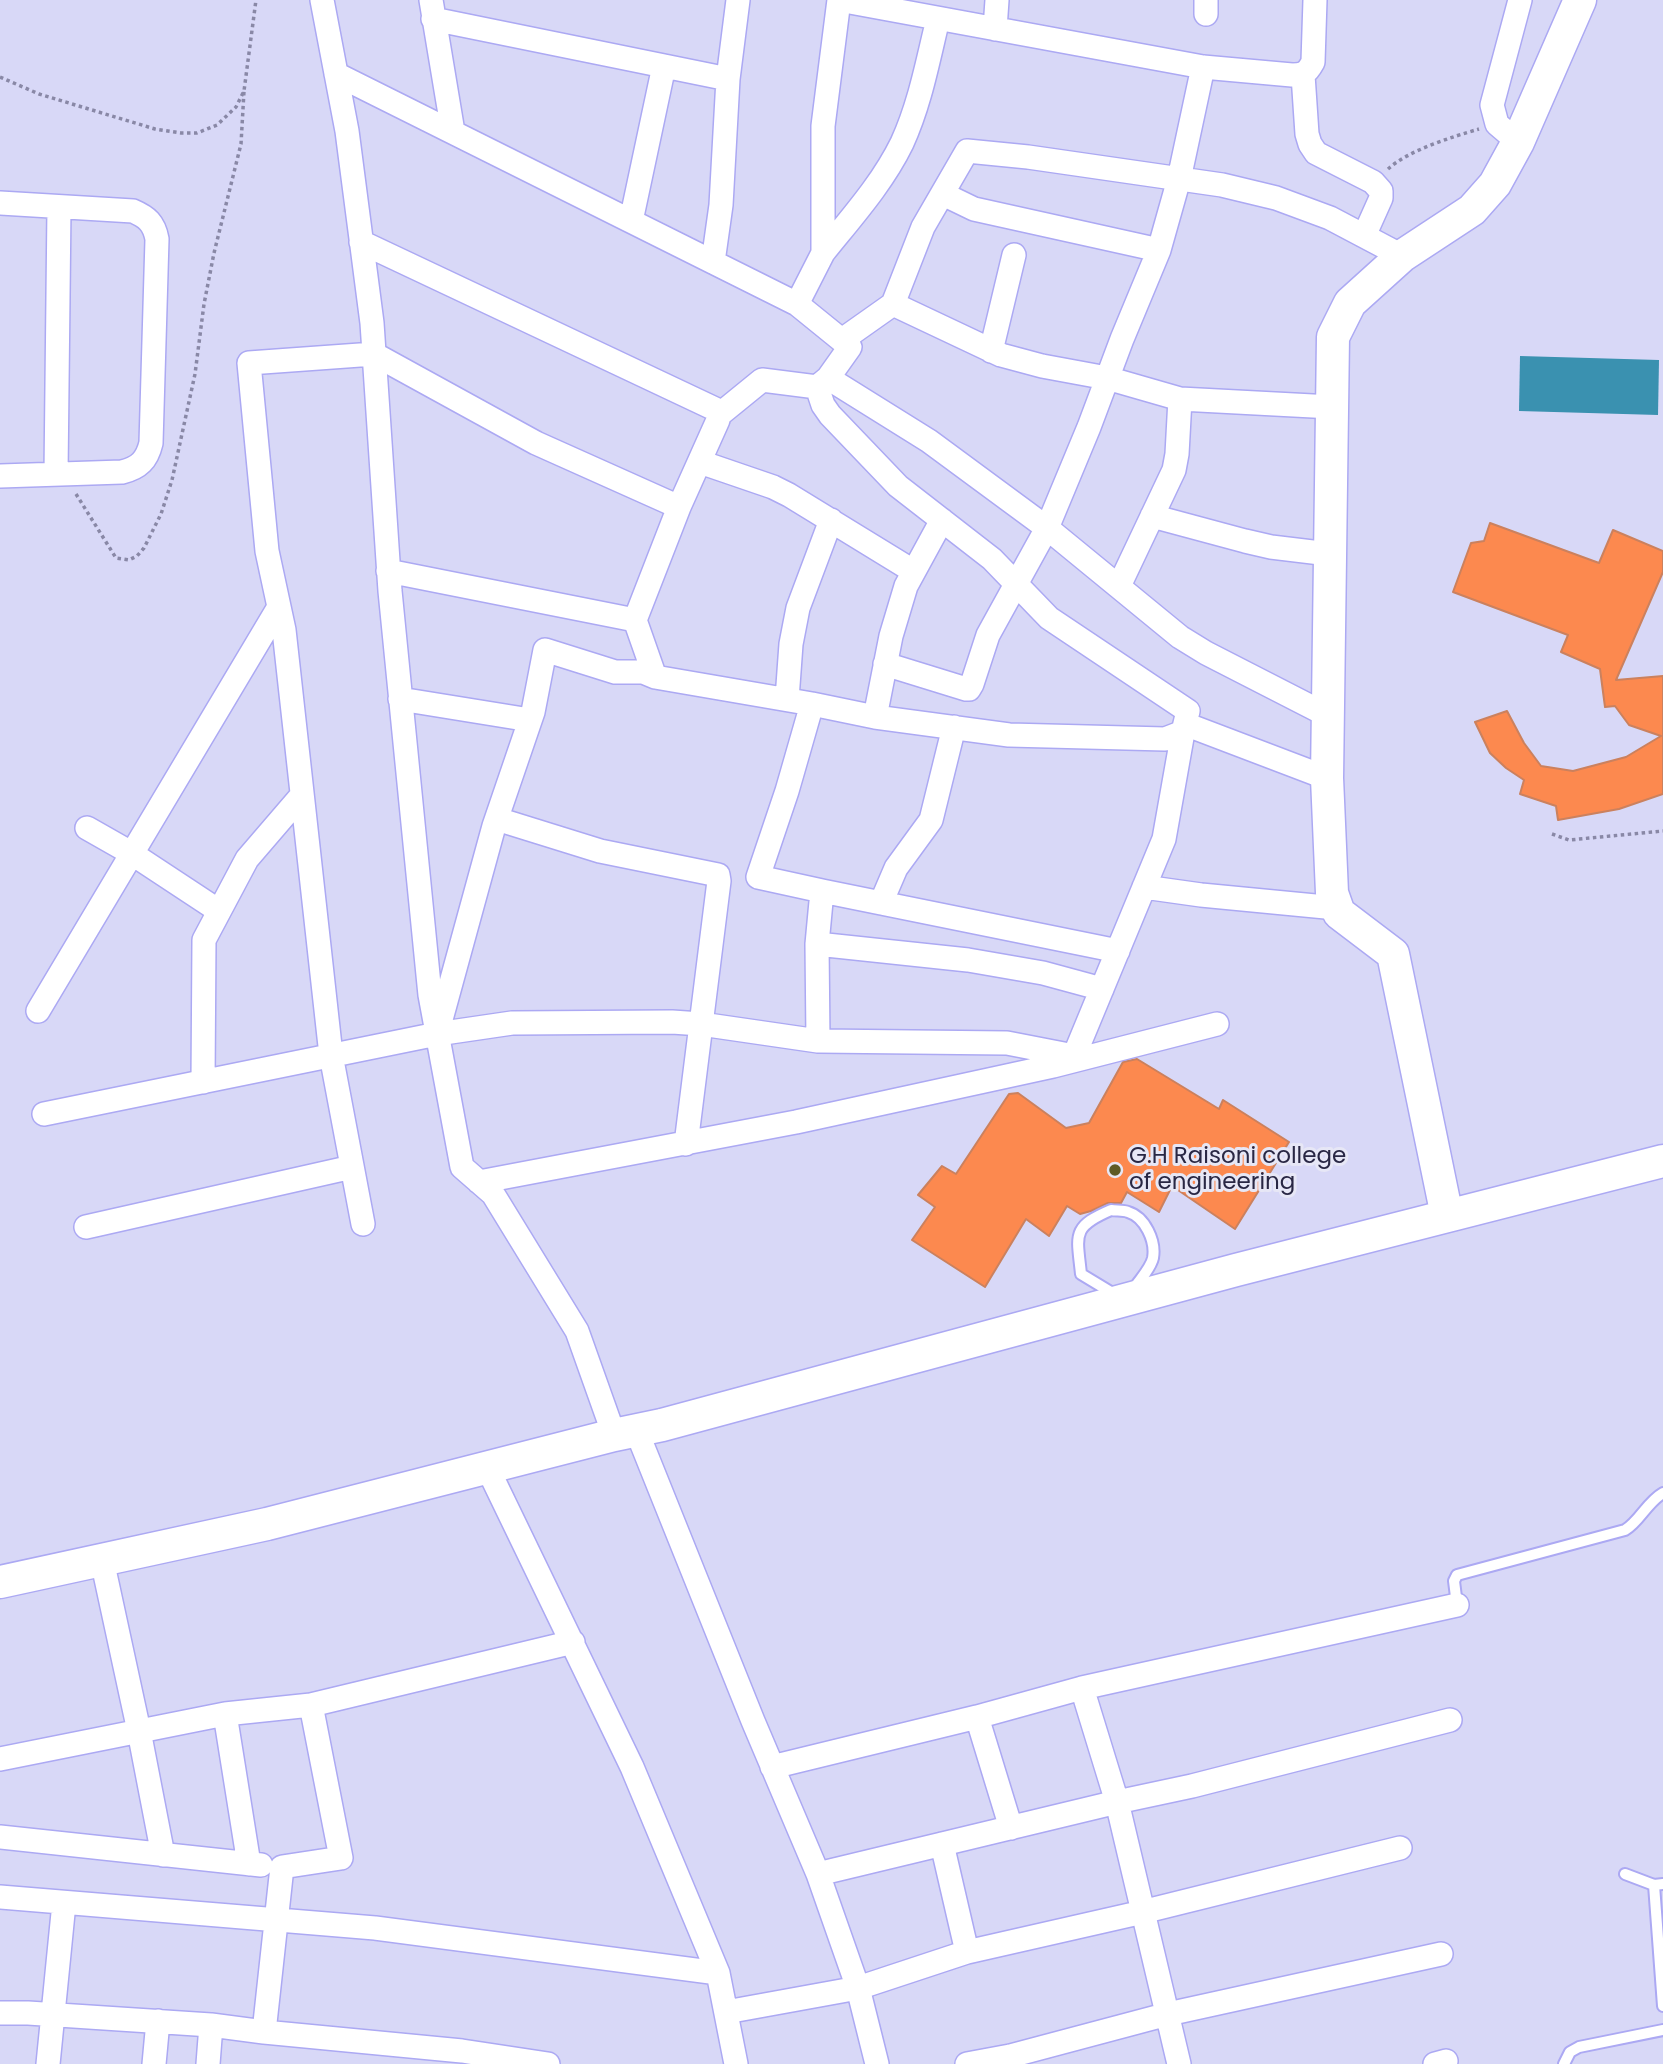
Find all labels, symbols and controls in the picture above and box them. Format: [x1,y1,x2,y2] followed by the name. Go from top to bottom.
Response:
[1129,1143,1346,1197] place label: G.H Raisoni college of engineering
[1107,1162,1123,1178] marker: G.H Raisoni college of engineering

